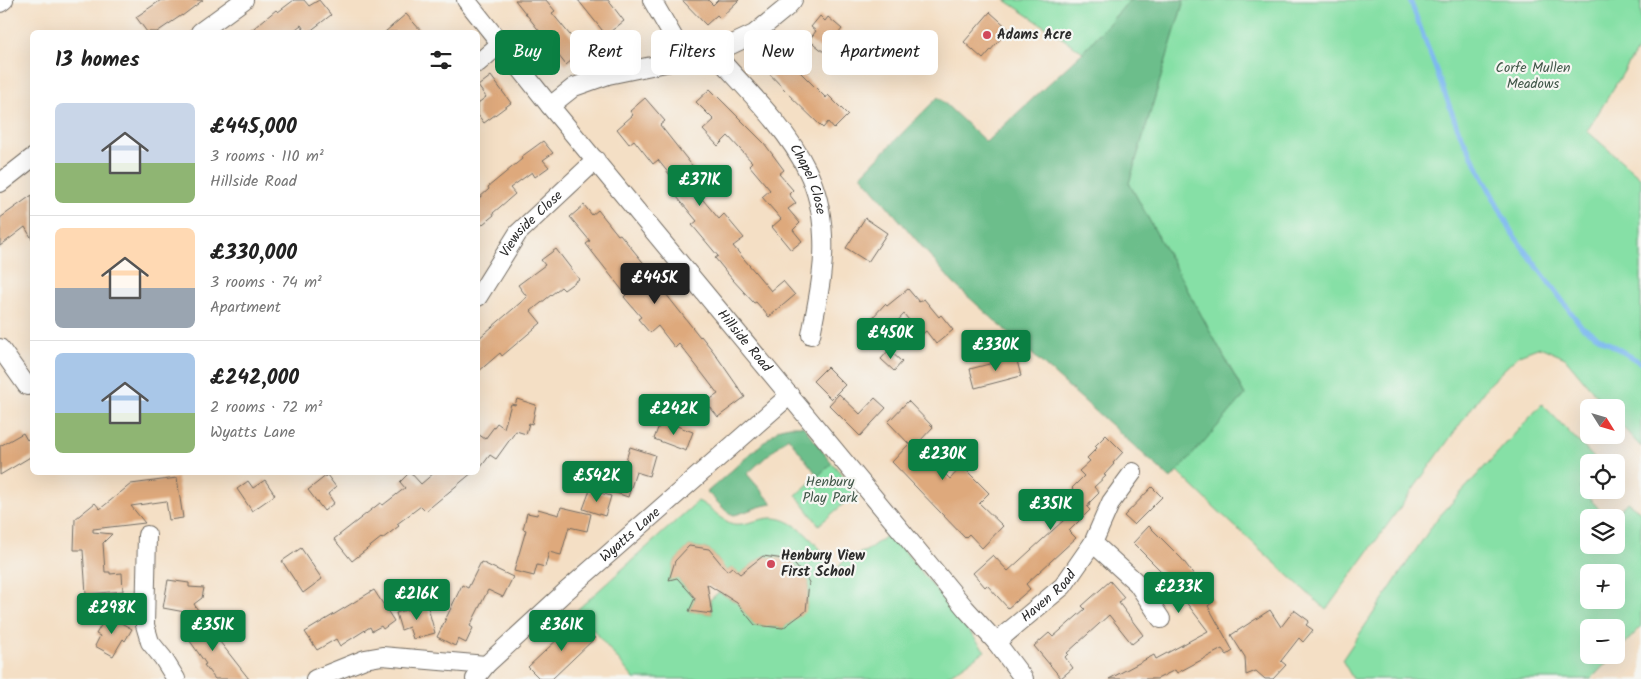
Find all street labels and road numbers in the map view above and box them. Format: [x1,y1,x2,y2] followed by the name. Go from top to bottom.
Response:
[784,139,832,217] street label: Chapel Close
[494,185,568,262] street label: Viewside Close
[712,305,778,378] street label: Hillside Road
[595,502,666,568] street label: Wyatts Lane
[1016,565,1083,628] street label: Haven Road

